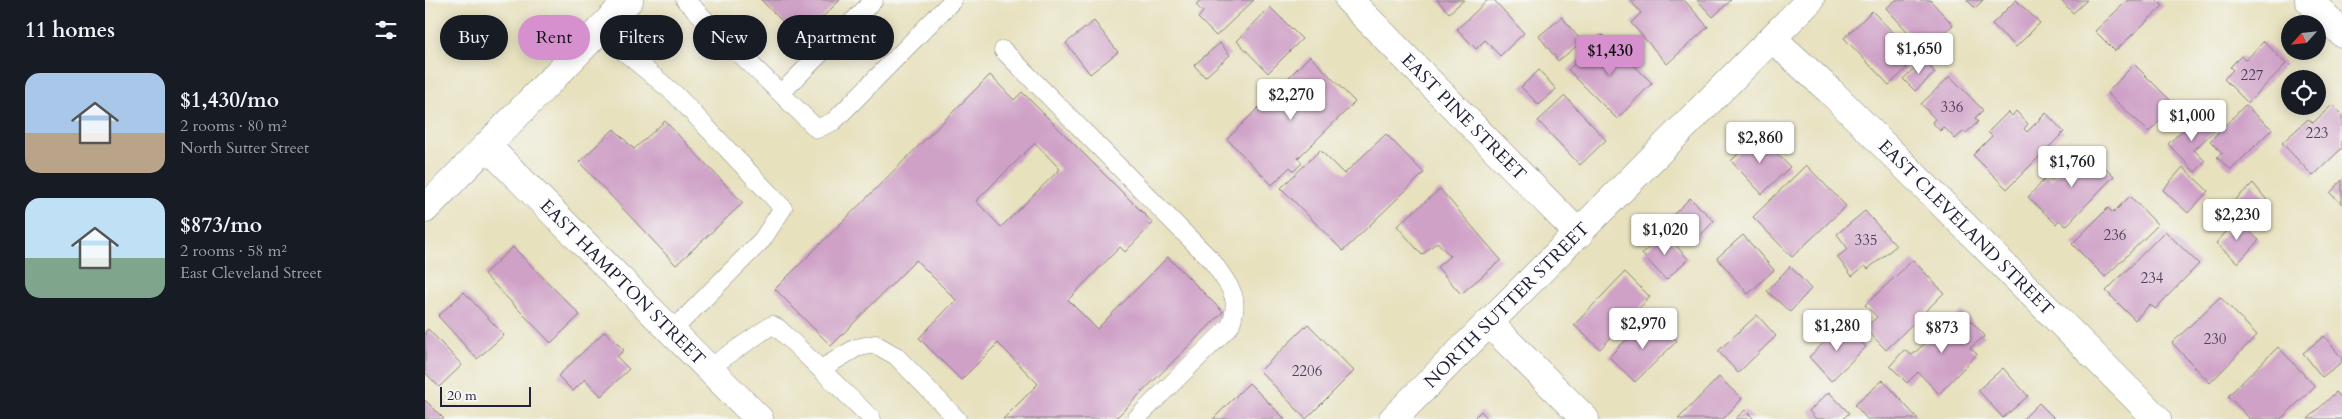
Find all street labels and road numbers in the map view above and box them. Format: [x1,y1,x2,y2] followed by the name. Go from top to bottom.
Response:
[1396,48,1532,186] street label: EAST PINE STREET
[1873,134,2060,321] street label: EAST CLEVELAND STREET
[534,194,711,371] street label: EAST HAMPTON STREET
[1418,216,1595,394] street label: NORTH SUTTER STREET

